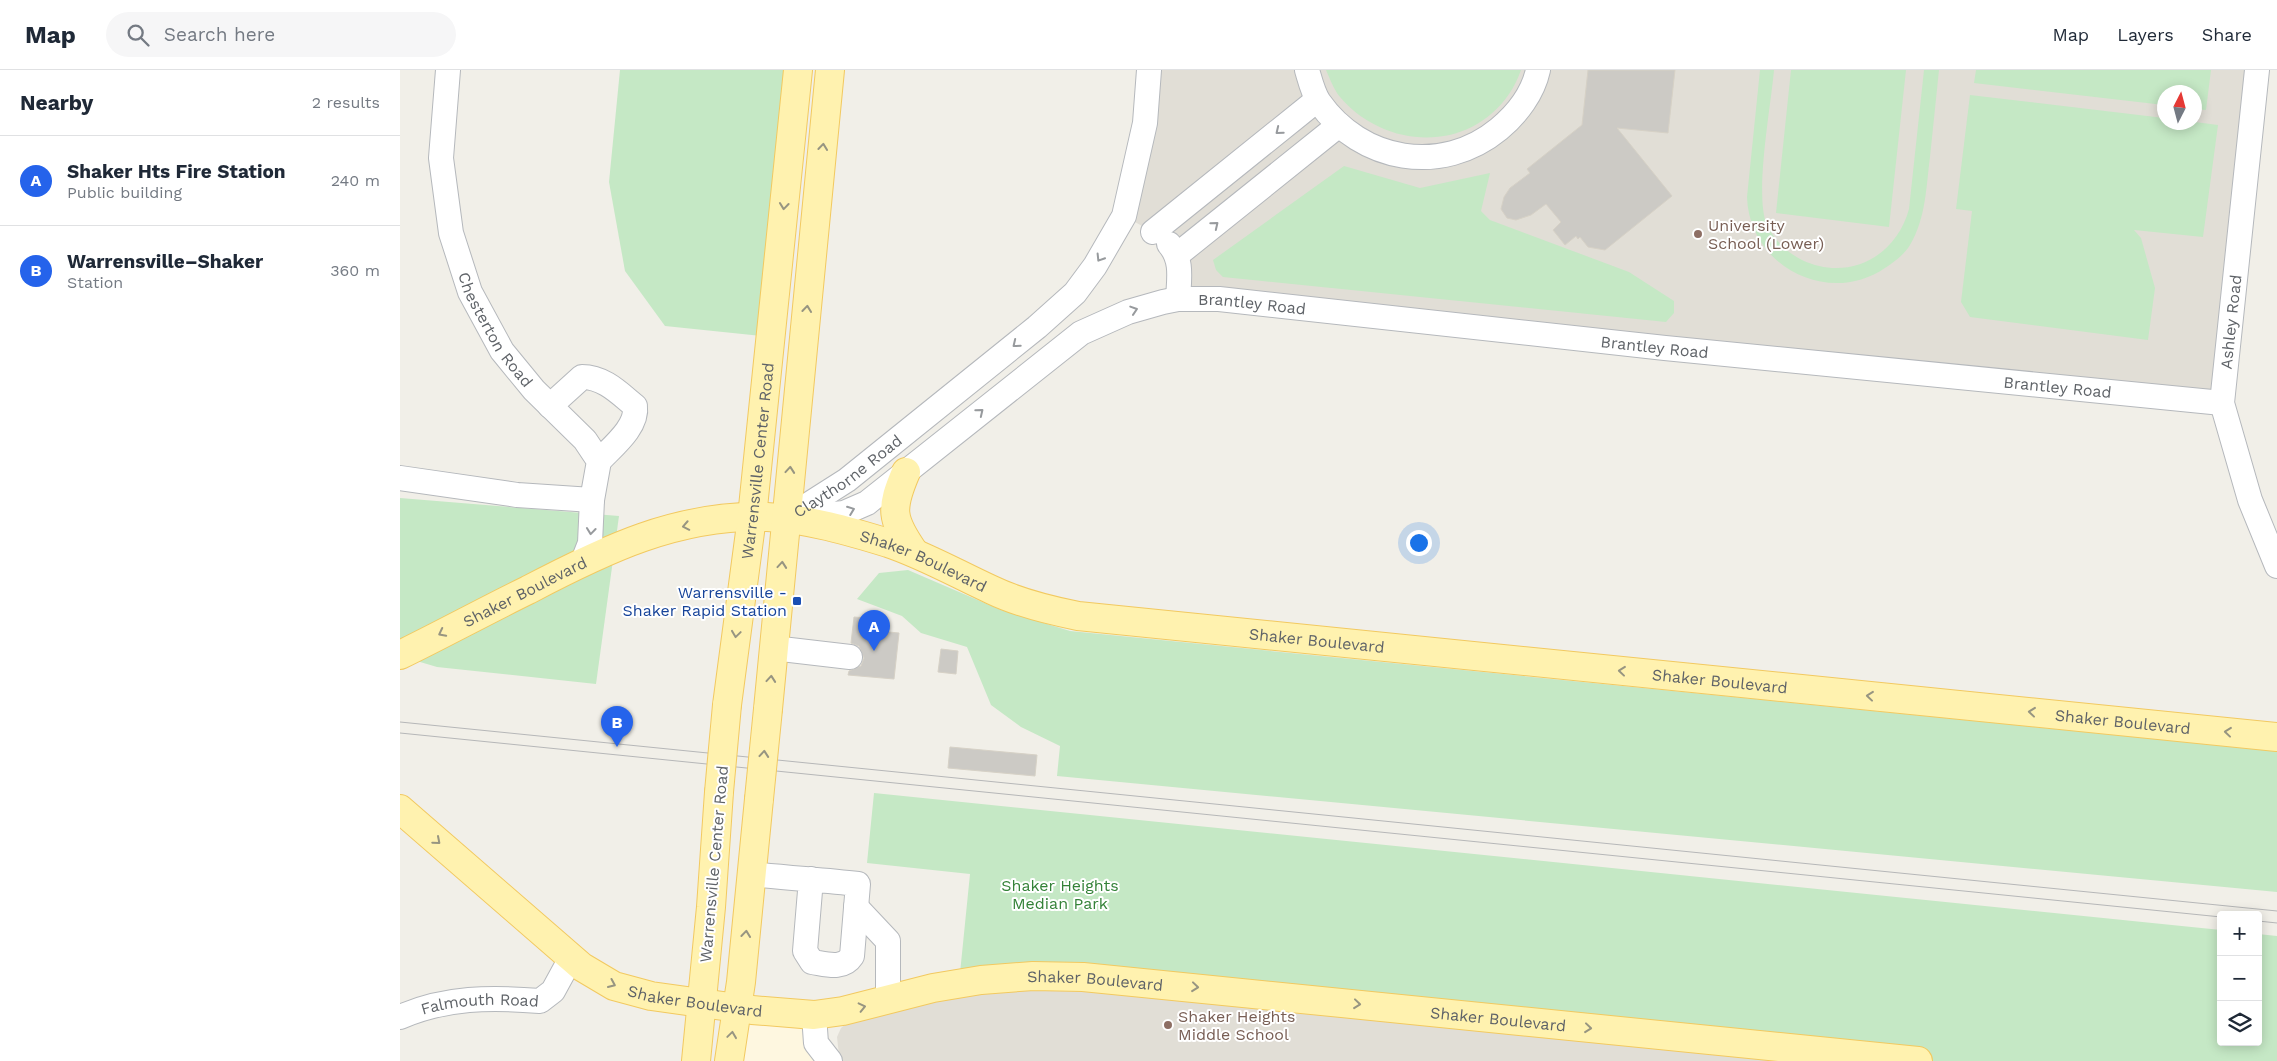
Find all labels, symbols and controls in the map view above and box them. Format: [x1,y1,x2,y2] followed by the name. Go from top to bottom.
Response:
[106,12,456,57] search box
[25,21,76,49] text: Map
[124,21,152,49] icon: search
[164,23,275,46] text: Search here
[2052,24,2089,45] text: Map
[2117,24,2174,45] text: Layers
[2202,24,2252,45] text: Share
[2157,85,2202,130] north arrow
[20,90,93,115] text: Nearby
[312,93,380,112] text: 2 results
[1276,125,1285,133] one-way arrow
[817,143,828,151] one-way arrow
[67,160,286,183] text: Shaker Hts Fire Station
[31,171,41,190] text: A
[331,171,380,190] text: 240 m
[67,183,182,202] text: Public building
[779,202,790,210] one-way arrow
[1708,216,1824,253] place label: University School (Lower)
[1209,222,1218,230] one-way arrow
[1692,228,1704,240] marker: University School (Lower)
[67,250,263,273] text: Warrensville–Shaker
[1096,253,1106,262] one-way arrow
[31,261,41,280] text: B
[330,261,380,280] text: 360 m
[455,269,537,391] street label: Chesterton Road
[67,273,123,292] text: Station
[2217,274,2245,370] street label: Ashley Road
[1198,289,1307,318] street label: Brantley Road
[801,304,812,312] one-way arrow
[1130,306,1138,316] one-way arrow
[1600,331,1710,362] street label: Brantley Road
[1012,339,1021,348] one-way arrow
[737,362,777,560] street label: Warrensville Center Road
[2003,372,2113,402] street label: Brantley Road
[974,410,983,418] one-way arrow
[790,430,905,521] street label: Claythorne Road
[785,466,796,474] one-way arrow
[846,506,855,516] one-way arrow
[682,520,690,530] one-way arrow
[858,526,990,596] street label: Shaker Boulevard
[586,527,597,535] one-way arrow
[1406,530,1432,556] your location
[460,552,590,631] street label: Shaker Boulevard
[776,561,787,569] one-way arrow
[623,583,787,620] place label: Warrensville - Shaker Rapid Station
[791,595,803,607] marker: Warrensville - Shaker Rapid Station
[858,610,890,651] pin: A
[1248,624,1386,656] street label: Shaker Boulevard
[439,627,448,637] one-way arrow
[731,630,741,639] one-way arrow
[1651,664,1789,697] street label: Shaker Boulevard
[1617,666,1625,677] one-way arrow
[765,674,776,682] one-way arrow
[1866,691,1874,702] one-way arrow
[2054,705,2192,738] street label: Shaker Boulevard
[601,706,633,747] pin: B
[2028,707,2036,718] one-way arrow
[2224,727,2232,738] one-way arrow
[758,749,769,757] one-way arrow
[696,765,732,963] street label: Warrensville Center Road
[431,835,440,844] one-way arrow
[1001,876,1119,913] park label: Shaker Heights Median Park
[2217,911,2262,1046] map controls
[2217,911,2262,956] button: +
[740,930,751,938] one-way arrow
[2217,956,2262,1001] button: −
[1026,966,1164,995] street label: Shaker Boulevard
[607,978,616,989] one-way arrow
[626,981,763,1020] street label: Shaker Boulevard
[1192,981,1200,992] one-way arrow
[419,989,540,1018] street label: Falmouth Road
[1353,998,1361,1009] one-way arrow
[2217,1001,2262,1046] button: layers
[857,1002,866,1013] one-way arrow
[1429,1002,1567,1035] street label: Shaker Boulevard
[1178,1007,1295,1044] place label: Shaker Heights Middle School
[1162,1019,1174,1031] marker: Shaker Heights Middle School
[1585,1022,1593,1033] one-way arrow
[727,1030,737,1039] one-way arrow

